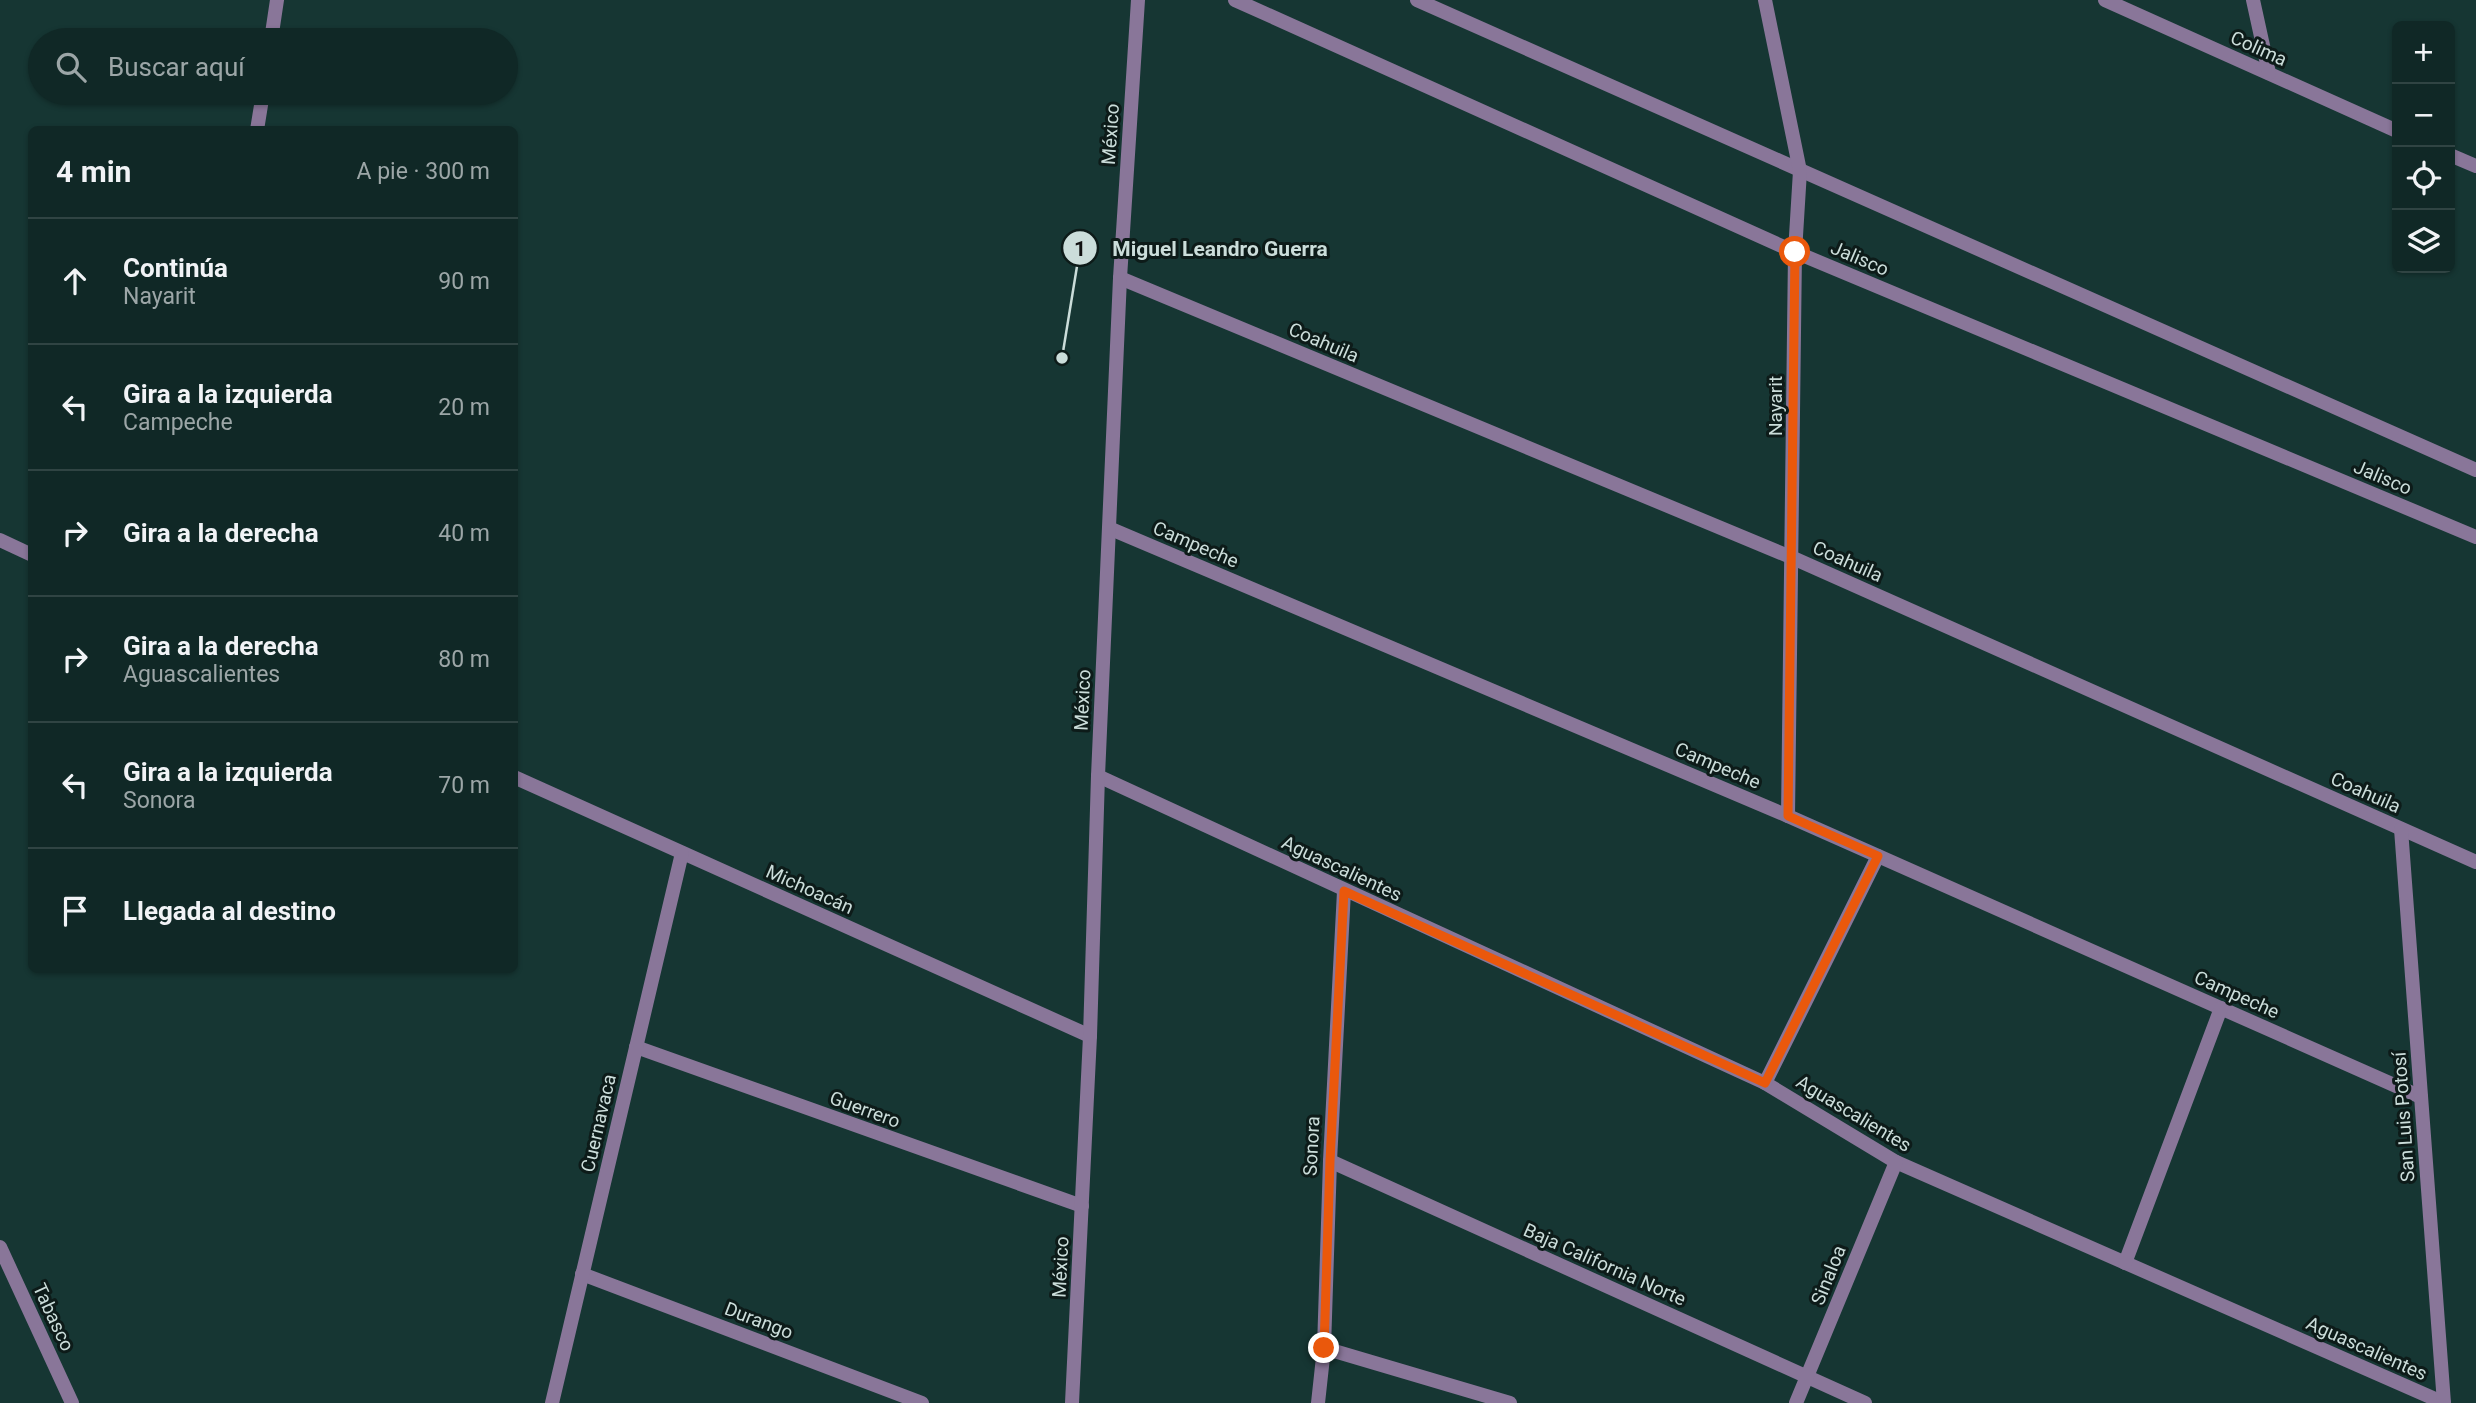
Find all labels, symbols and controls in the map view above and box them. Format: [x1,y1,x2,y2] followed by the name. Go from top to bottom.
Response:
[2392,21,2455,273] map controls
[2392,21,2455,84] button: +
[2227,26,2291,71] street label: Colima
[28,28,518,105] search box
[52,48,90,86] icon: search
[108,52,245,82] text: Buscar aquí
[2392,84,2455,147] button: −
[1097,103,1124,166] street label: México
[2392,147,2455,210] button: locate
[56,154,131,189] text: 4 min
[357,158,490,185] text: A pie · 300 m
[2392,210,2455,273] button: layers
[1063,227,1341,269] callout: Miguel Leandro Guerra
[1779,236,1810,267] route start
[1827,236,1892,281] street label: Jalisco
[1074,237,1086,261] text: 1
[1112,237,1328,261] text: Miguel Leandro Guerra
[123,253,228,283] text: Continúa
[56,262,94,300] icon: ahead
[438,268,490,295] text: 90 m
[123,283,196,310] text: Nayarit
[1285,317,1362,368] street label: Coahuila
[1764,376,1787,436] street label: Nayarit
[123,379,333,409] text: Gira a la izquierda
[56,388,94,426] icon: left
[438,394,490,421] text: 20 m
[123,409,233,436] text: Campeche
[2350,455,2415,500] street label: Jalisco
[56,514,94,552] icon: right
[1150,516,1242,573] street label: Campeche
[123,518,319,548] text: Gira a la derecha
[438,520,490,547] text: 40 m
[1809,536,1886,587] street label: Coahuila
[123,631,319,661] text: Gira a la derecha
[56,640,94,678] icon: right
[438,646,490,673] text: 80 m
[123,661,280,688] text: Aguascalientes
[1069,669,1096,731] street label: México
[1672,737,1764,794] street label: Campeche
[123,757,333,787] text: Gira a la izquierda
[56,766,94,804] icon: left
[2327,767,2404,818] street label: Coahuila
[438,772,490,799] text: 70 m
[123,787,195,814] text: Sonora
[1278,831,1406,906] street label: Aguascalientes
[762,860,857,919] street label: Michoacán
[56,892,94,930] icon: arrive
[123,896,336,926] text: Llegada al destino
[2191,966,2283,1023] street label: Campeche
[2387,1050,2420,1183] street label: San Luis Potosí
[1792,1070,1915,1157] street label: Aguascalientes
[576,1072,621,1174] street label: Cuernavaca
[826,1086,903,1133] street label: Guerrero
[1298,1116,1325,1177] street label: Sonora
[1520,1218,1690,1311] street label: Baja California Norte
[1047,1236,1074,1298] street label: México
[1806,1242,1851,1308] street label: Sinaloa
[28,1280,79,1355] street label: Tabasco
[721,1297,796,1344] street label: Durango
[2303,1312,2431,1385] street label: Aguascalientes
[1308,1332,1339,1363] route end

